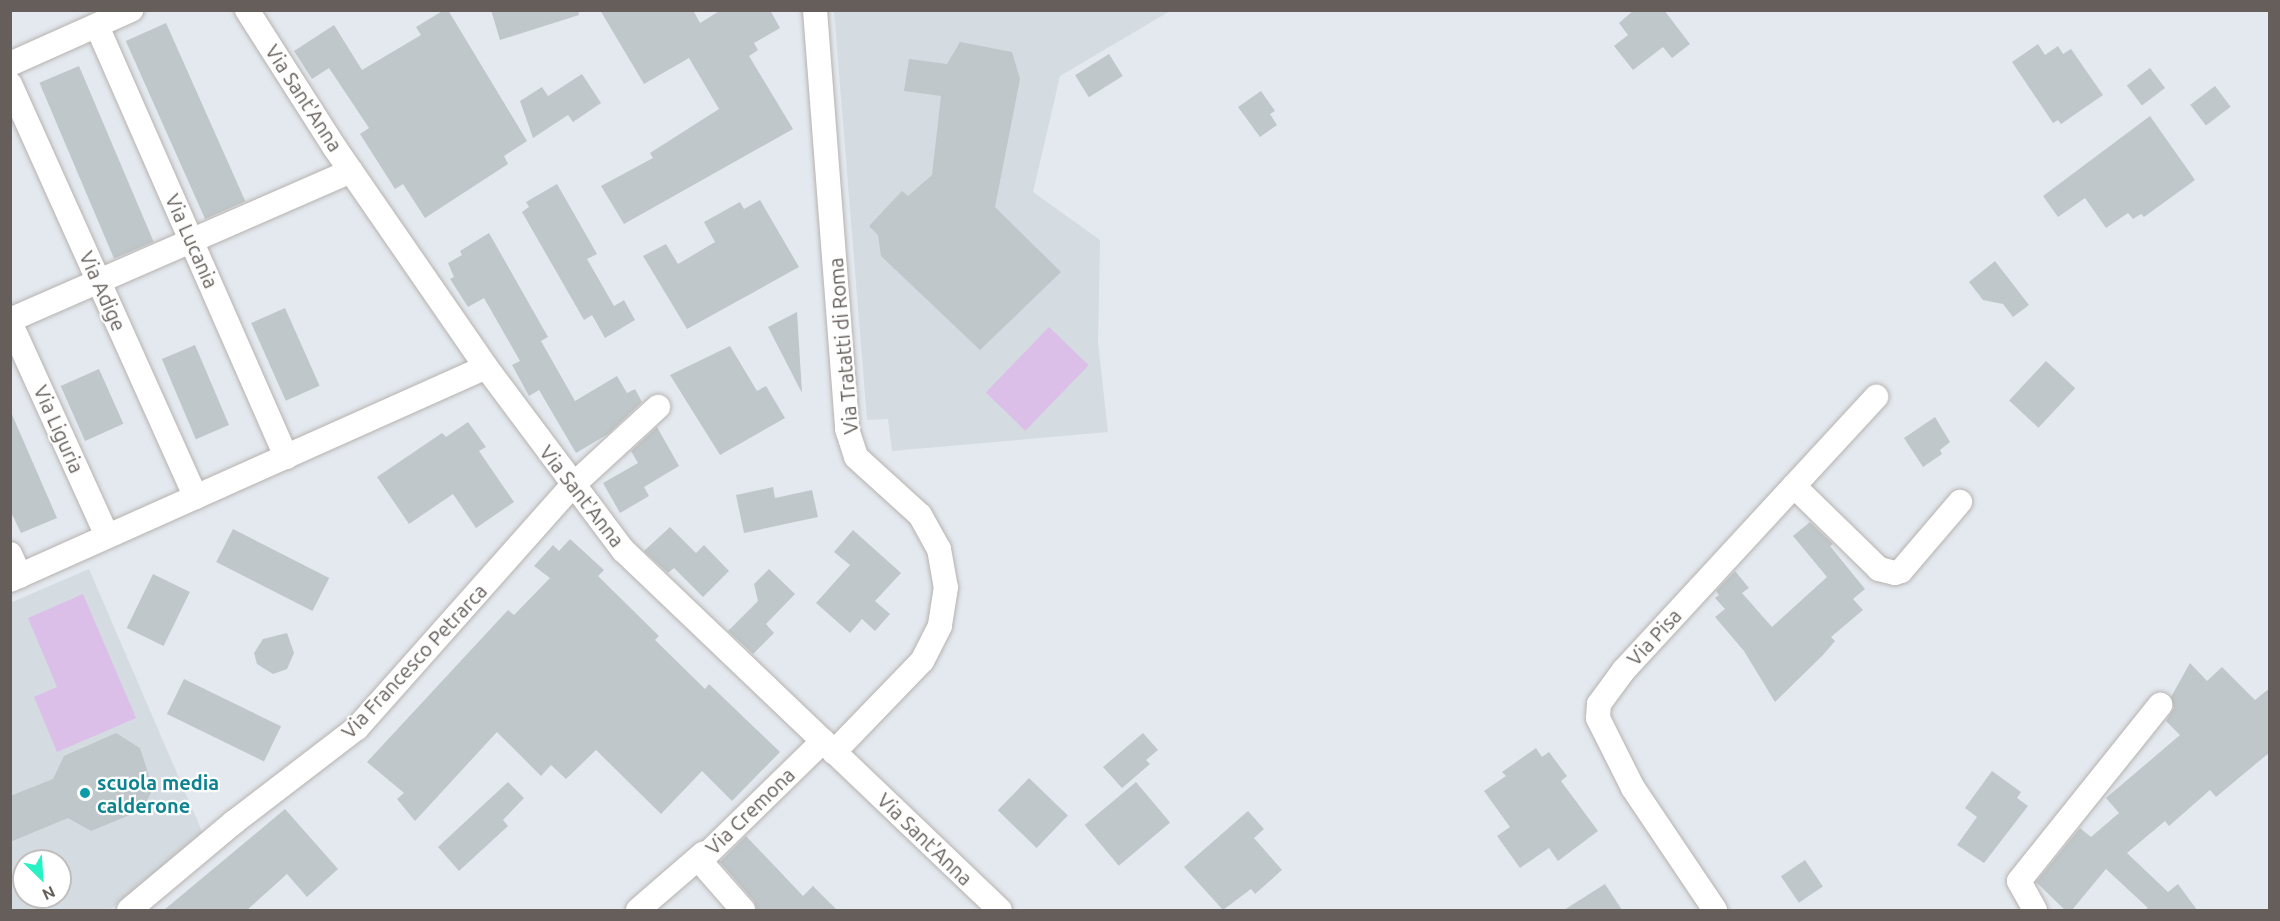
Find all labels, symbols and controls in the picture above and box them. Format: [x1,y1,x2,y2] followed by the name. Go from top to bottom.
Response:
[261,40,347,156] street label: Via Sant'Anna
[161,190,223,292] street label: Via Lucania
[75,247,131,335] street label: Via Adige
[823,257,863,435] street label: Via Tratatti di Roma
[29,381,89,477] street label: Via Liguria
[535,440,629,552] street label: Via Sant'Anna
[336,579,492,743] street label: Via Francesco Petrarca
[1622,604,1686,670] street label: Via Pisa
[700,763,800,859] street label: Via Cremona
[97,770,219,817] place label: scuola media calderone
[78,786,92,800] marker: scuola media calderone
[873,788,977,890] street label: Via Sant'Anna
[12,849,72,909] north arrow
[40,883,58,904] text: N

